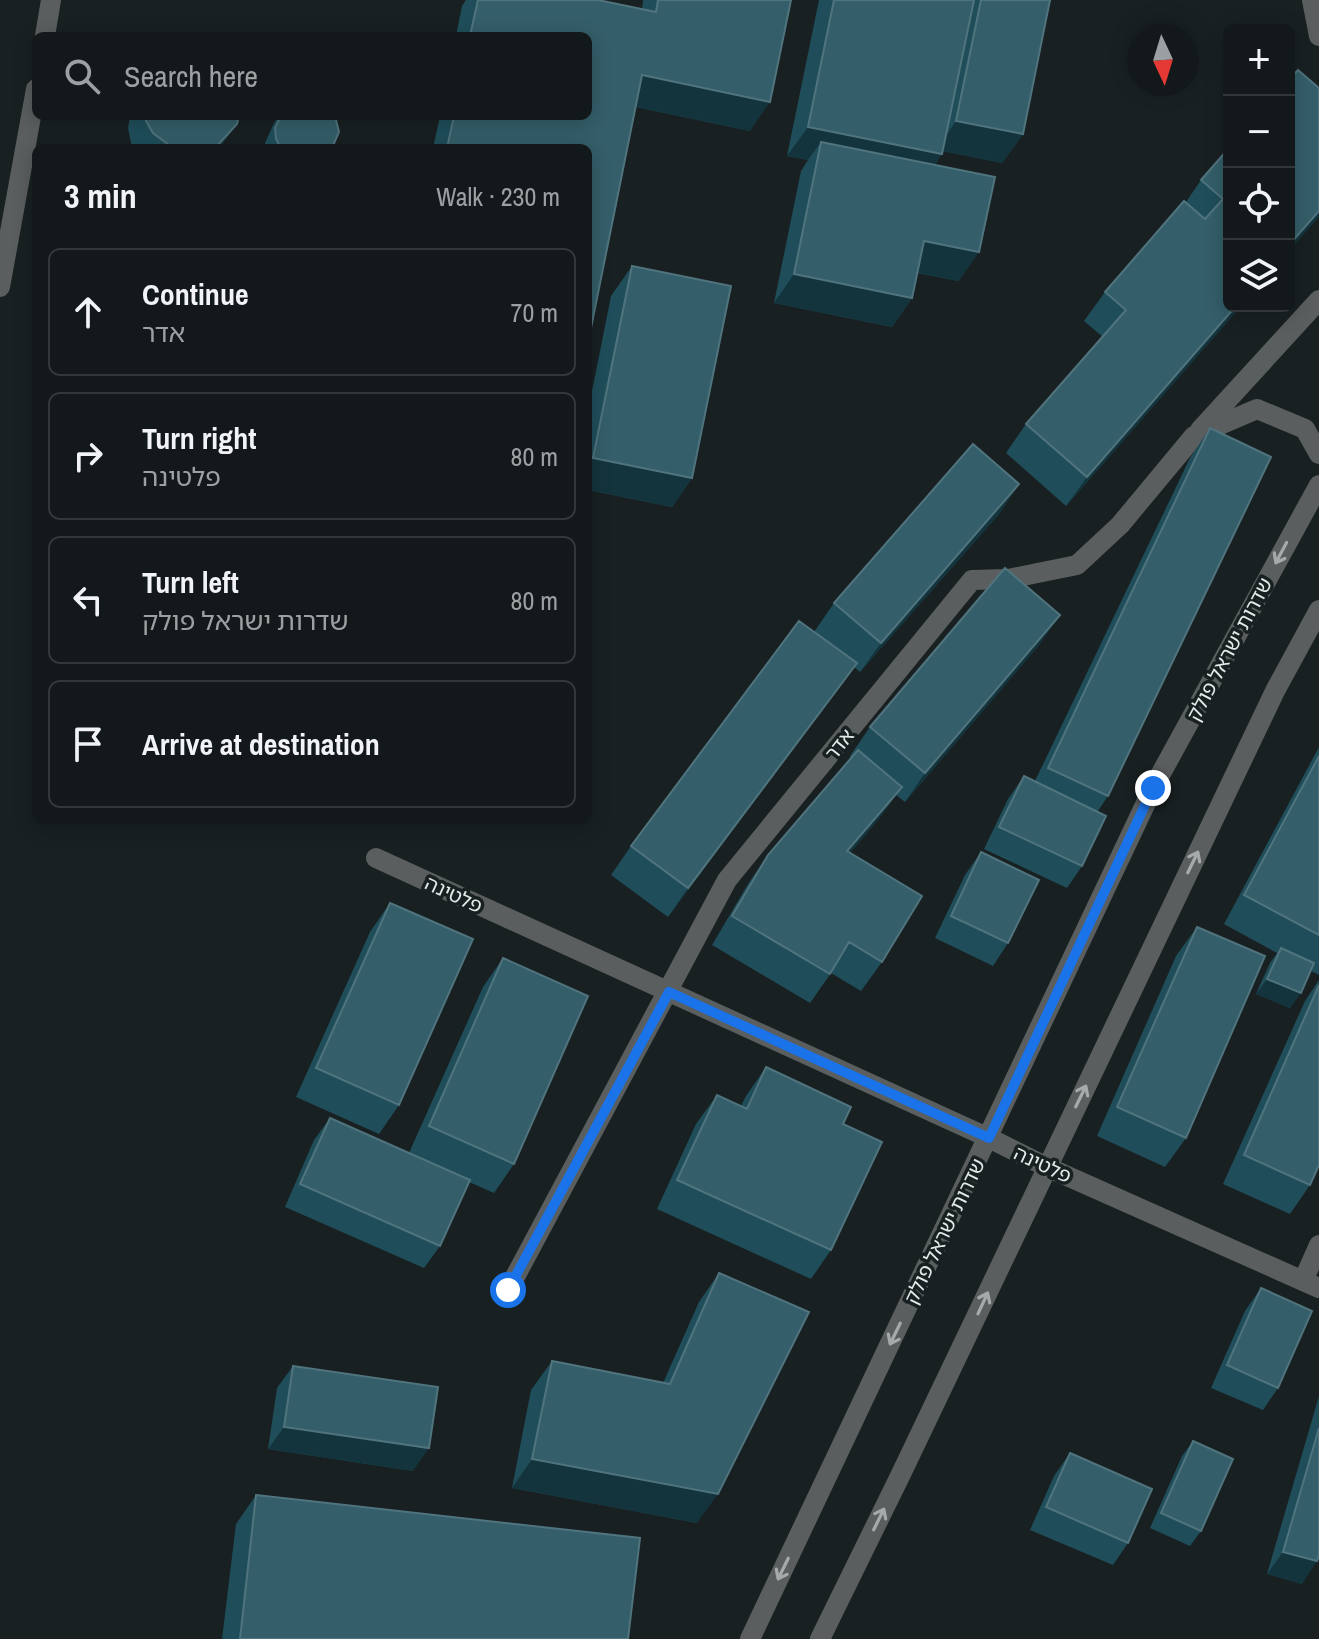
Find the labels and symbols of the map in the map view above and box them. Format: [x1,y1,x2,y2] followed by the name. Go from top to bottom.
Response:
[1127,24,1199,96] north arrow
[1273,540,1288,564] one-way arrow
[1180,573,1278,725] street label: שדרות ישראל פולק
[818,723,860,765] street label: אדר
[1135,770,1171,806] route end
[1186,850,1201,874] one-way arrow
[421,869,487,919] street label: פלטינה
[1074,1085,1089,1109] one-way arrow
[1010,1139,1076,1189] street label: פלטינה
[897,1154,991,1308] street label: שדרות ישראל פולק
[490,1272,526,1308] route start
[976,1291,991,1315] one-way arrow
[887,1322,902,1346] one-way arrow
[872,1507,887,1531] one-way arrow
[775,1557,790,1581] one-way arrow

